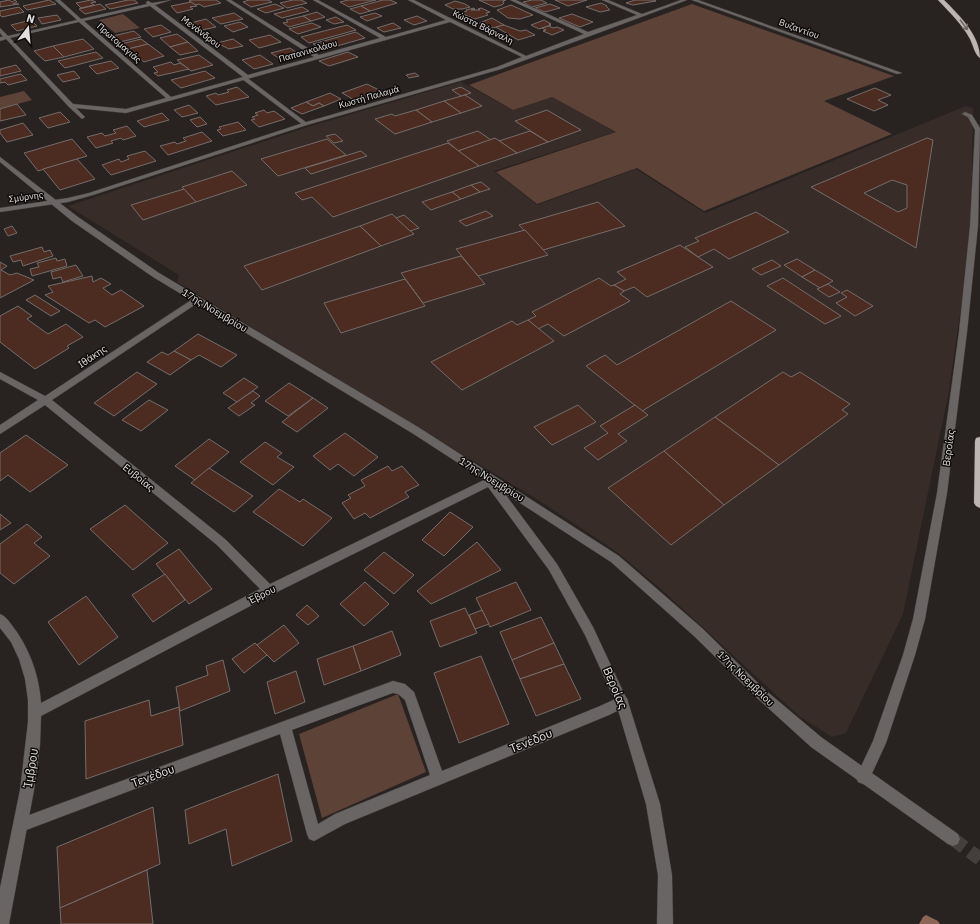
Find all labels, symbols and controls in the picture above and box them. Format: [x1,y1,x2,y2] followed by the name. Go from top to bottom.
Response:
[451,7,515,46] street label: Κώστα Βάρναλη
[8,8,48,48] north arrow
[25,11,37,26] text: N
[179,13,223,50] street label: Μενάνδρου
[778,16,821,41] street label: Βυζαντίου
[95,20,144,65] street label: Πρωτομαγιάς
[960,20,968,31] one-way arrow
[277,37,339,64] street label: Παπανικολάου
[337,83,401,110] street label: Κωστή Παλαμά
[8,189,44,204] street label: Σμύρνης
[180,286,250,335] street label: 17ης Νοεμβρίου
[75,342,109,371] street label: Ιθάκης
[939,429,958,467] street label: Βεροίας
[457,454,527,505] street label: 17ης Νοεμβρίου
[120,461,157,494] street label: Ευβοίας
[246,582,278,607] street label: Έβρου
[714,648,777,709] street label: 17ης Νοεμβρίου
[600,665,631,711] street label: Βεροίας
[507,725,554,756] street label: Τενέδου
[20,747,41,790] street label: Ίμβρου
[129,761,176,790] street label: Τενέδου

